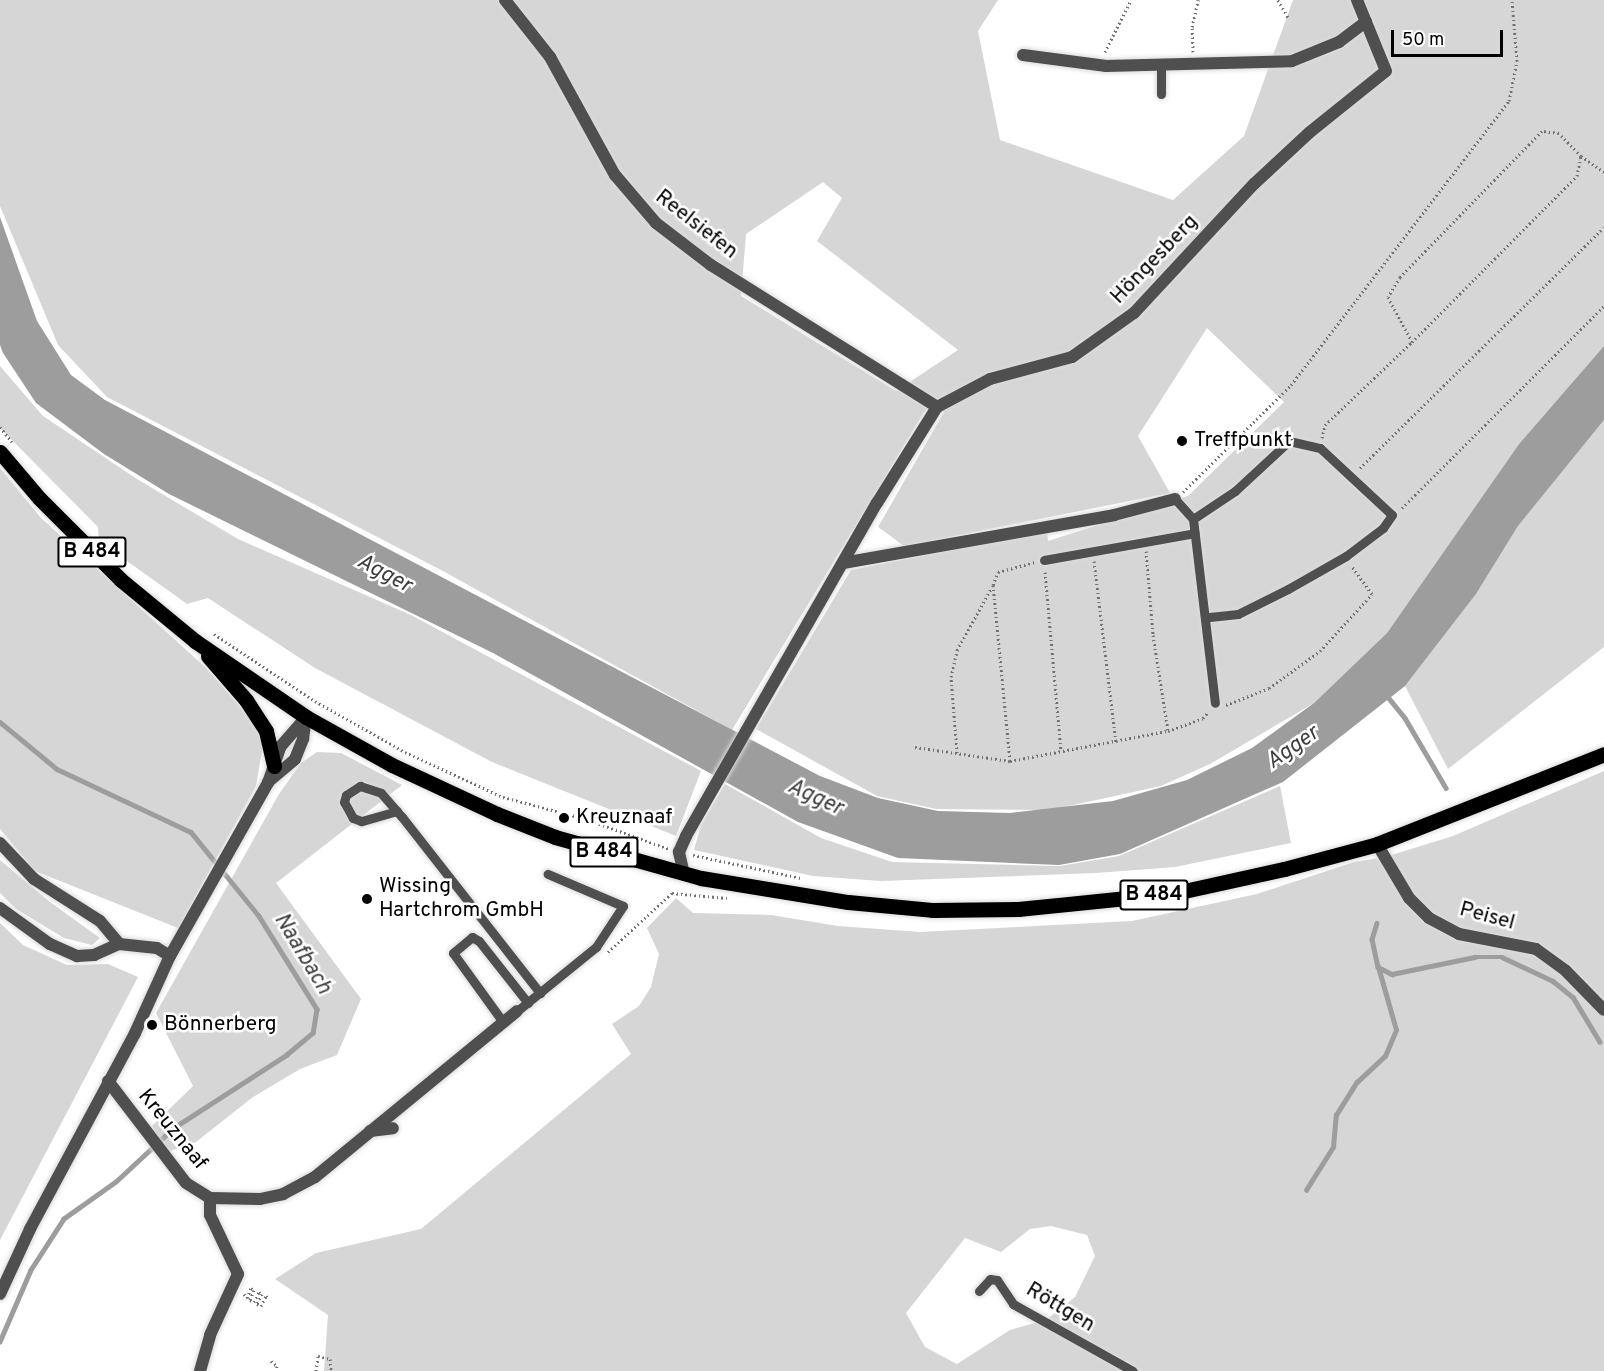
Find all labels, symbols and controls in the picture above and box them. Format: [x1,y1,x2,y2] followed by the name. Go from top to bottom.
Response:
[1394,18,1506,56] scale bar
[1402,29,1444,52] text: 50 m
[650,185,742,265] street label: Reelsiefen
[1106,210,1204,310] street label: Höngesberg
[1194,428,1292,454] place label: Treffpunkt
[1175,434,1189,448] marker: Treffpunkt
[56,535,128,569] road number: B 484
[352,549,416,599] water label: Agger
[1262,721,1324,775] water label: Agger
[783,774,847,822] water label: Agger
[576,805,672,831] place label: Kreuznaaf
[557,811,571,825] marker: Kreuznaaf
[568,835,640,869] road number: B 484
[379,874,544,924] place label: Wissing Hartchrom GmbH
[1118,878,1190,912] road number: B 484
[360,892,374,906] marker: Wissing Hartchrom GmbH
[1457,898,1517,936] street label: Peisel
[268,909,336,999] water label: Naafbach
[164,1012,277,1038] place label: Bönnerberg
[145,1018,159,1032] marker: Bönnerberg
[132,1085,212,1175] street label: Kreuznaaf
[1021,1278,1099,1338] street label: Röttgen

